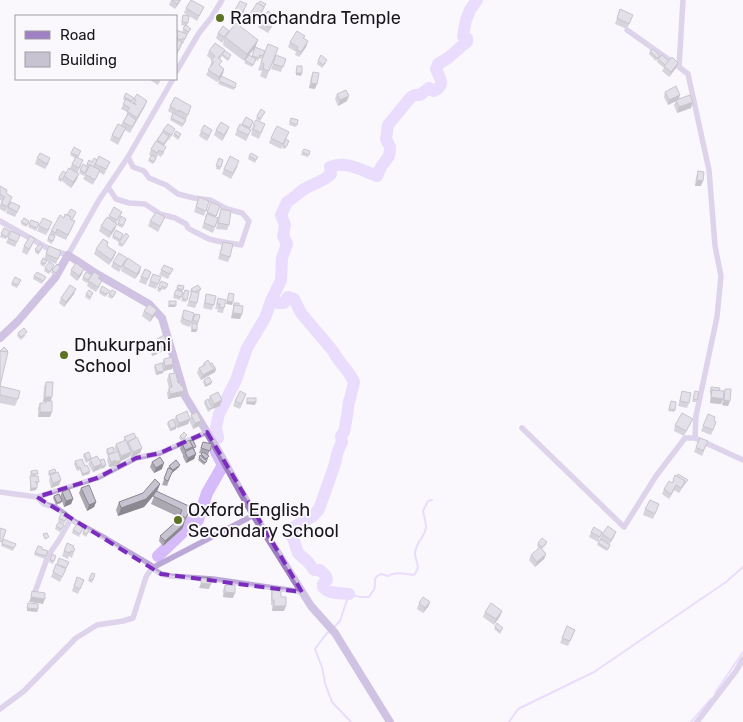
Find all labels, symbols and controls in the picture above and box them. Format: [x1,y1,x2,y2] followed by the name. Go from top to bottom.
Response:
[230,7,401,29] place label: Ramchandra Temple
[214,12,226,24] marker: Ramchandra Temple
[15,15,178,80] legend
[60,26,96,44] text: Road
[60,51,117,69] text: Building
[74,334,171,377] place label: Dhukurpani School
[58,349,70,361] marker: Dhukurpani School
[188,499,339,542] place label: Oxford English Secondary School
[172,514,184,526] marker: Oxford English Secondary School

